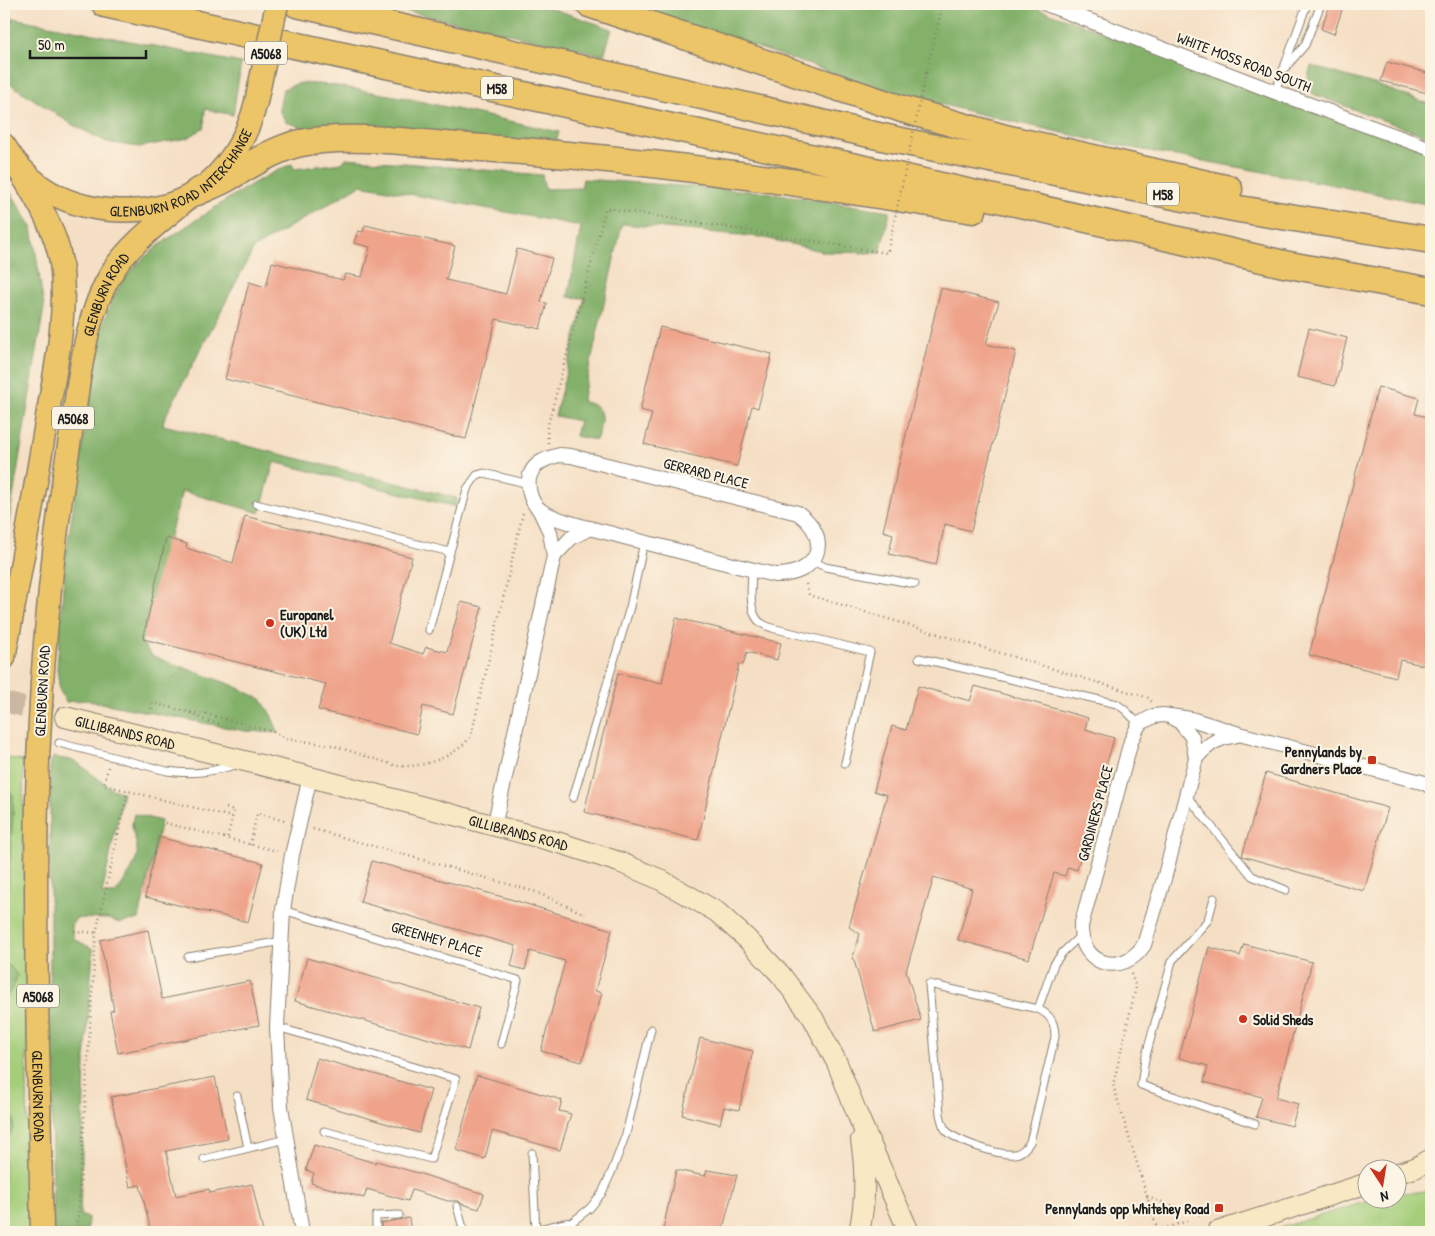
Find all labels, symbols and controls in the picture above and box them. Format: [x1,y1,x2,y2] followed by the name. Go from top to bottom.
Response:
[1174,27,1314,97] street label: WHITE MOSS ROAD SOUTH
[30,28,146,60] scale bar
[38,34,65,55] text: 50 m
[245,42,287,64] road number: A5068
[481,76,513,100] road number: M58
[109,125,257,221] street label: GLENBURN ROAD INTERCHANGE
[1147,182,1179,205] road number: M58
[77,247,134,338] street label: GLENBURN ROAD
[52,406,94,429] road number: A5068
[661,452,751,494] street label: GERRARD PLACE
[280,604,335,642] place label: Europanel (UK) Ltd
[264,617,276,629] marker: Europanel (UK) Ltd
[29,644,55,737] street label: GLENBURN ROAD
[73,709,178,754] street label: GILLIBRANDS ROAD
[1281,741,1363,779] place label: Pennylands by Gardners Place
[1366,754,1378,766] marker: Pennylands by Gardners Place
[1072,762,1118,863] street label: GARDINERS PLACE
[466,809,572,856] street label: GILLIBRANDS ROAD
[389,916,485,962] street label: GREENHEY PLACE
[17,984,59,1008] road number: A5068
[1253,1009,1314,1030] place label: Solid Sheds
[1237,1013,1249,1025] marker: Solid Sheds
[28,1050,51,1143] street label: GLENBURN ROAD
[1358,1158,1408,1208] north arrow
[1379,1187,1390,1207] text: N
[1045,1198,1209,1220] place label: Pennylands opp Whitehey Road
[1213,1202,1225,1214] marker: Pennylands opp Whitehey Road

